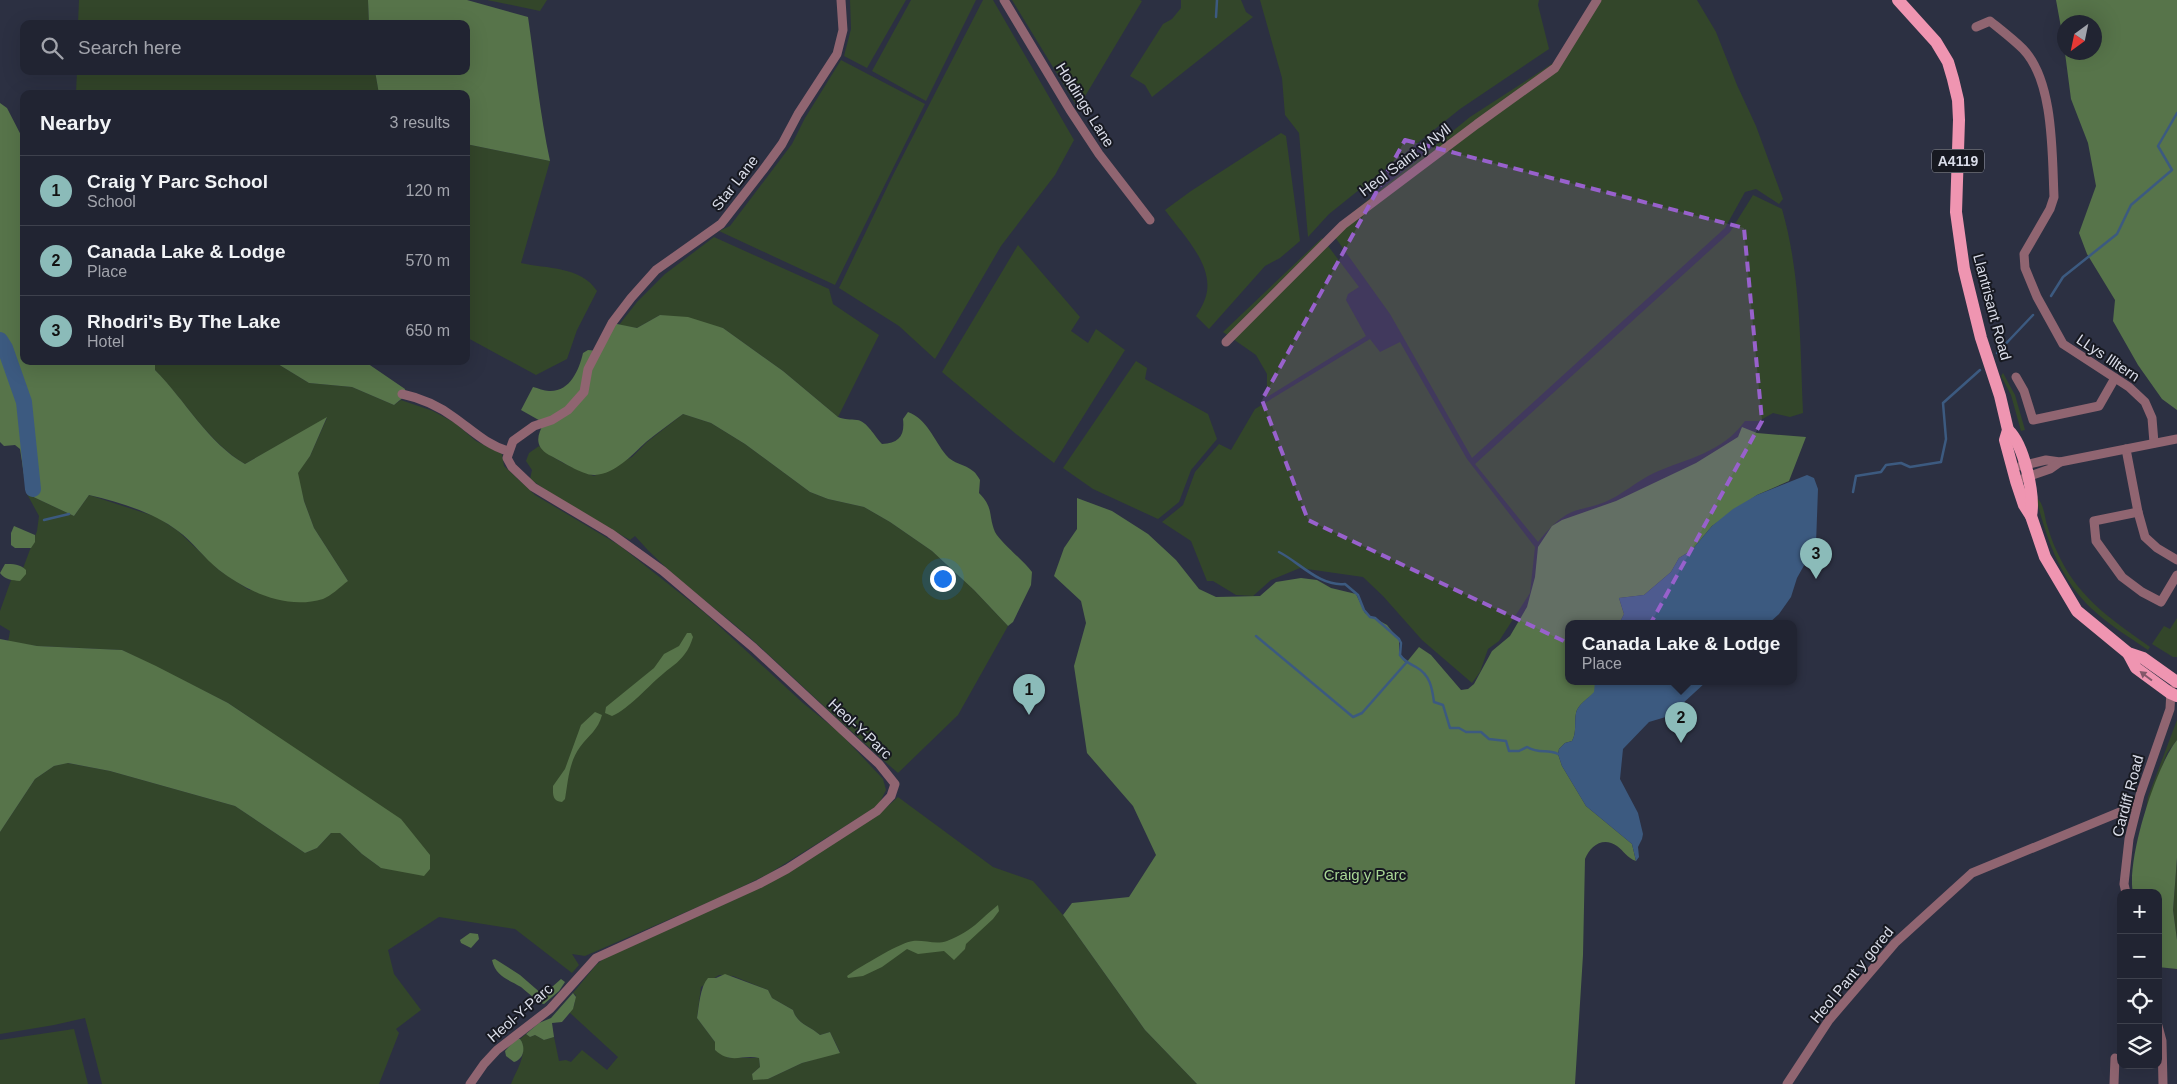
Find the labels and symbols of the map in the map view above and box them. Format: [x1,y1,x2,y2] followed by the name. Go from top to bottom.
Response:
[2057,15,2102,60] north arrow
[1053,60,1118,150] street label: Holdings Lane
[1356,120,1454,200] street label: Heol Saint y Nyll
[1932,150,1984,172] road number: A4119
[708,152,761,214] street label: Star Lane
[1970,252,2015,362] street label: Llantrisant Road
[2074,330,2143,385] street label: LLys Illtern
[1800,538,1832,579] pin: 3
[930,566,956,592] your location
[2140,670,2153,681] one-way arrow
[1013,674,1045,715] pin: 1
[825,695,896,763] street label: Heol-Y-Parc
[1665,702,1697,743] pin: 2
[2108,753,2147,839] street label: Cardiff Road
[1324,866,1407,883] park label: Craig y Parc
[1807,923,1897,1026] street label: Heol Pant y gored
[484,980,556,1045] street label: Heol-Y-Parc

